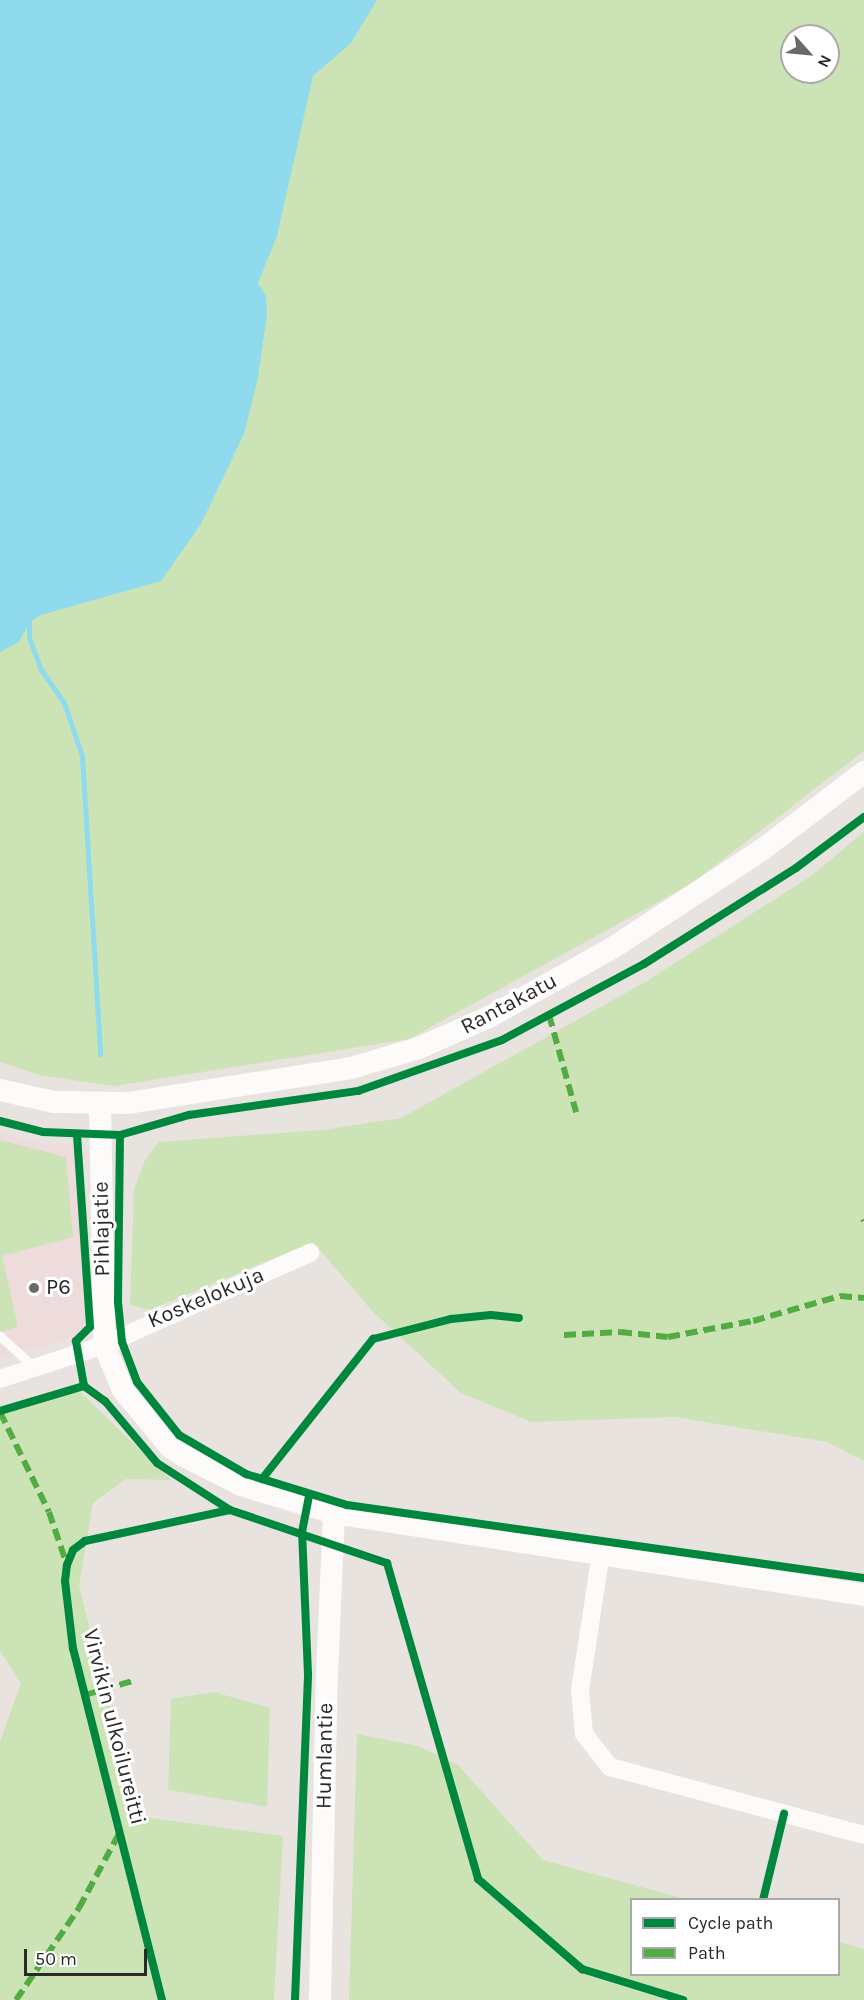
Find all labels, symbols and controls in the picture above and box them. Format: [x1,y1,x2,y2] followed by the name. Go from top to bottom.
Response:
[780,24,840,84] north arrow
[814,52,836,71] text: N
[456,968,562,1040] street label: Rantakatu
[88,1181,116,1277] street label: Pihlajatie
[144,1262,268,1334] street label: Koskelokuja
[46,1275,71,1301] place label: P6
[27,1281,41,1295] marker: P6
[77,1626,151,1828] street label: Virvikin ulkoilureitti
[311,1703,339,1809] street label: Humlantie
[630,1898,840,1976] legend
[688,1912,773,1934] text: Cycle path
[27,1937,150,1975] scale bar
[688,1942,726,1964] text: Path
[35,1948,77,1970] text: 50 m

